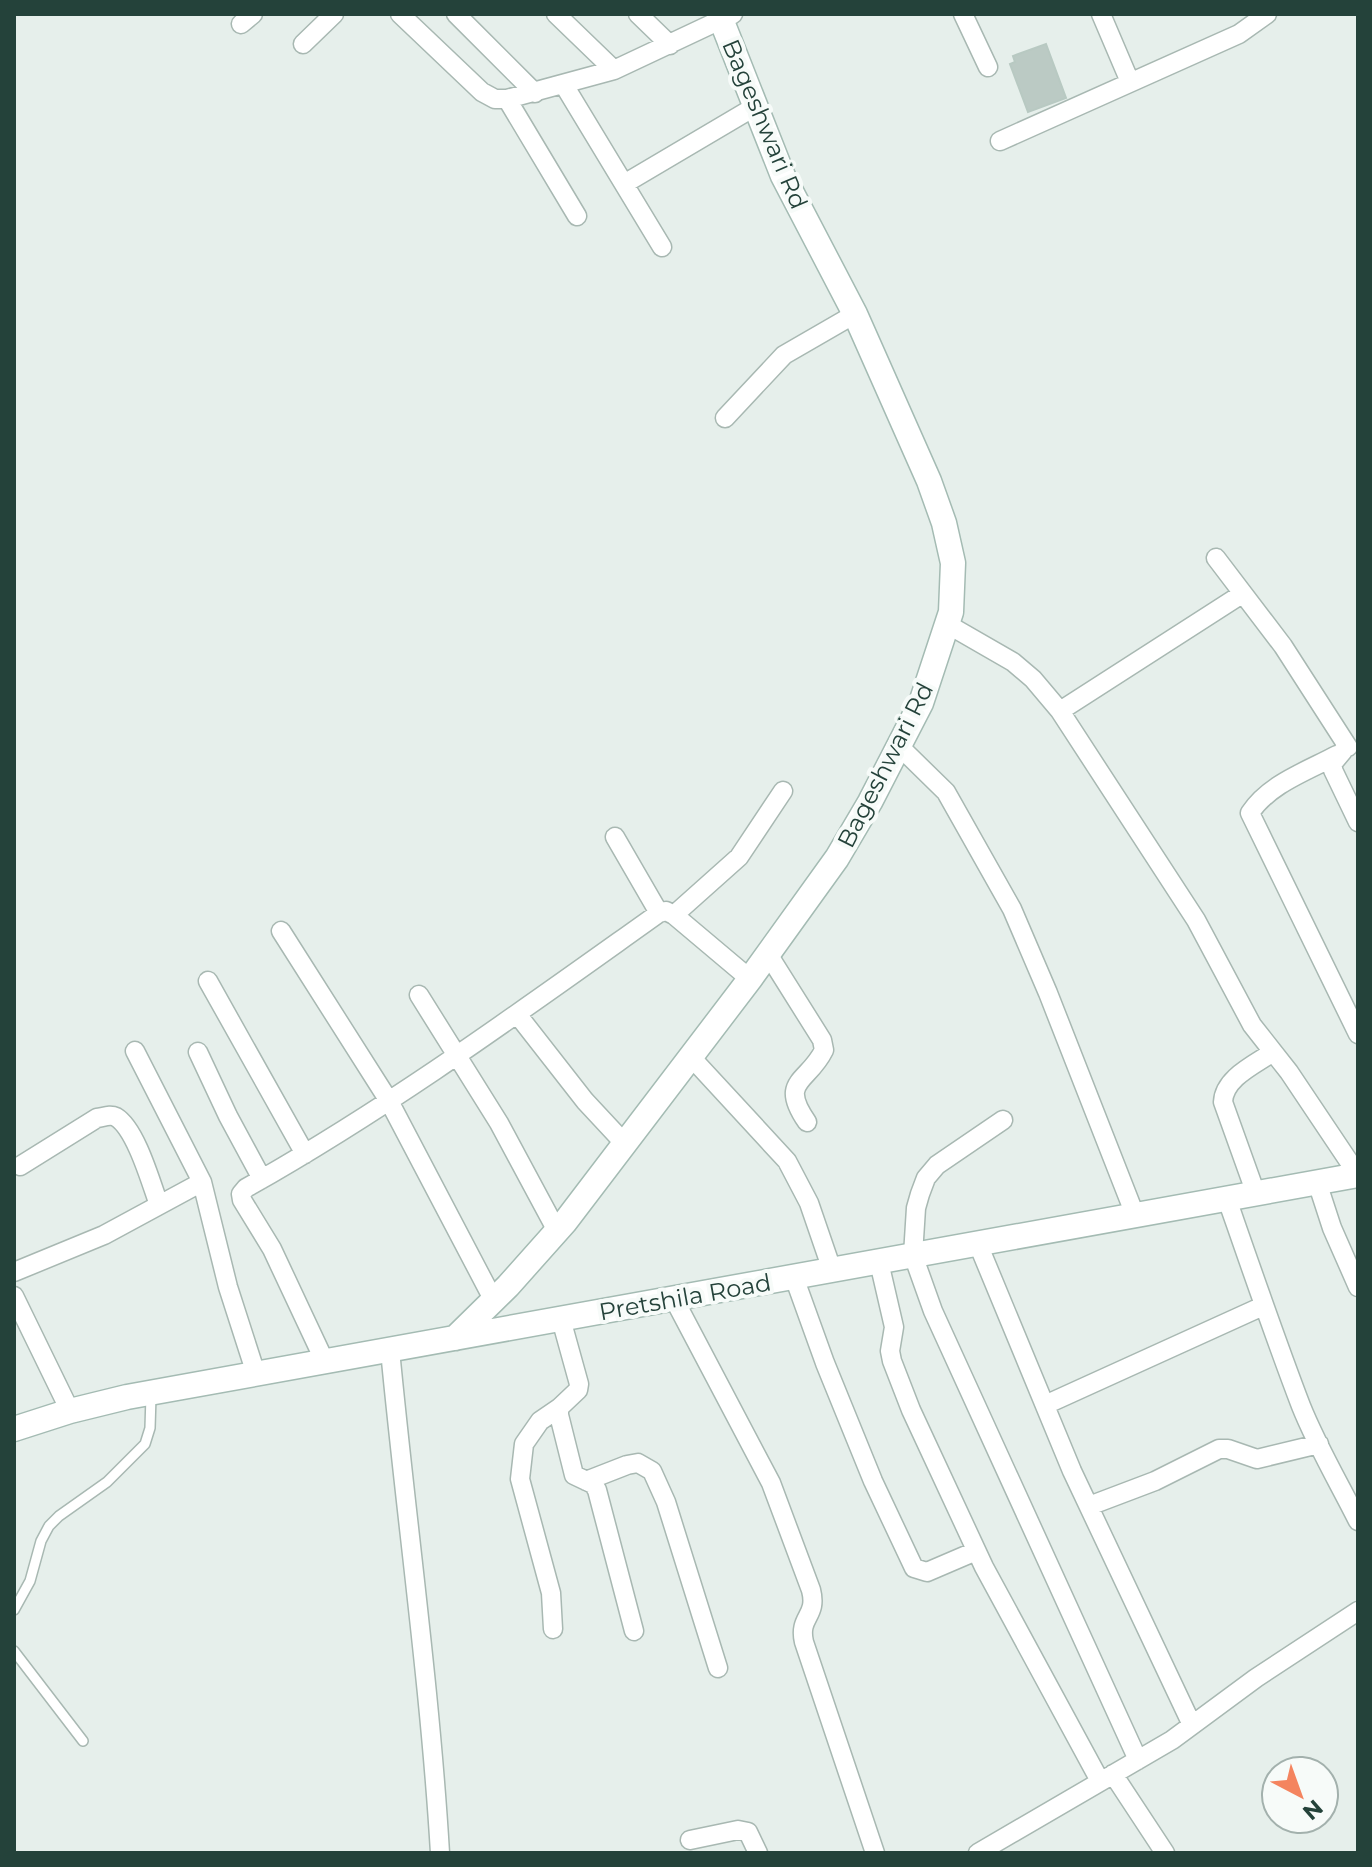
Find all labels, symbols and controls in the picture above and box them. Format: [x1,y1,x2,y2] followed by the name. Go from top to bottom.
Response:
[716,35,814,213] street label: Bageshwari Rd
[831,678,939,852] street label: Bageshwari Rd
[597,1268,773,1326] street label: Pretshila Road
[1260,1755,1340,1835] north arrow
[1297,1794,1328,1826] text: N

